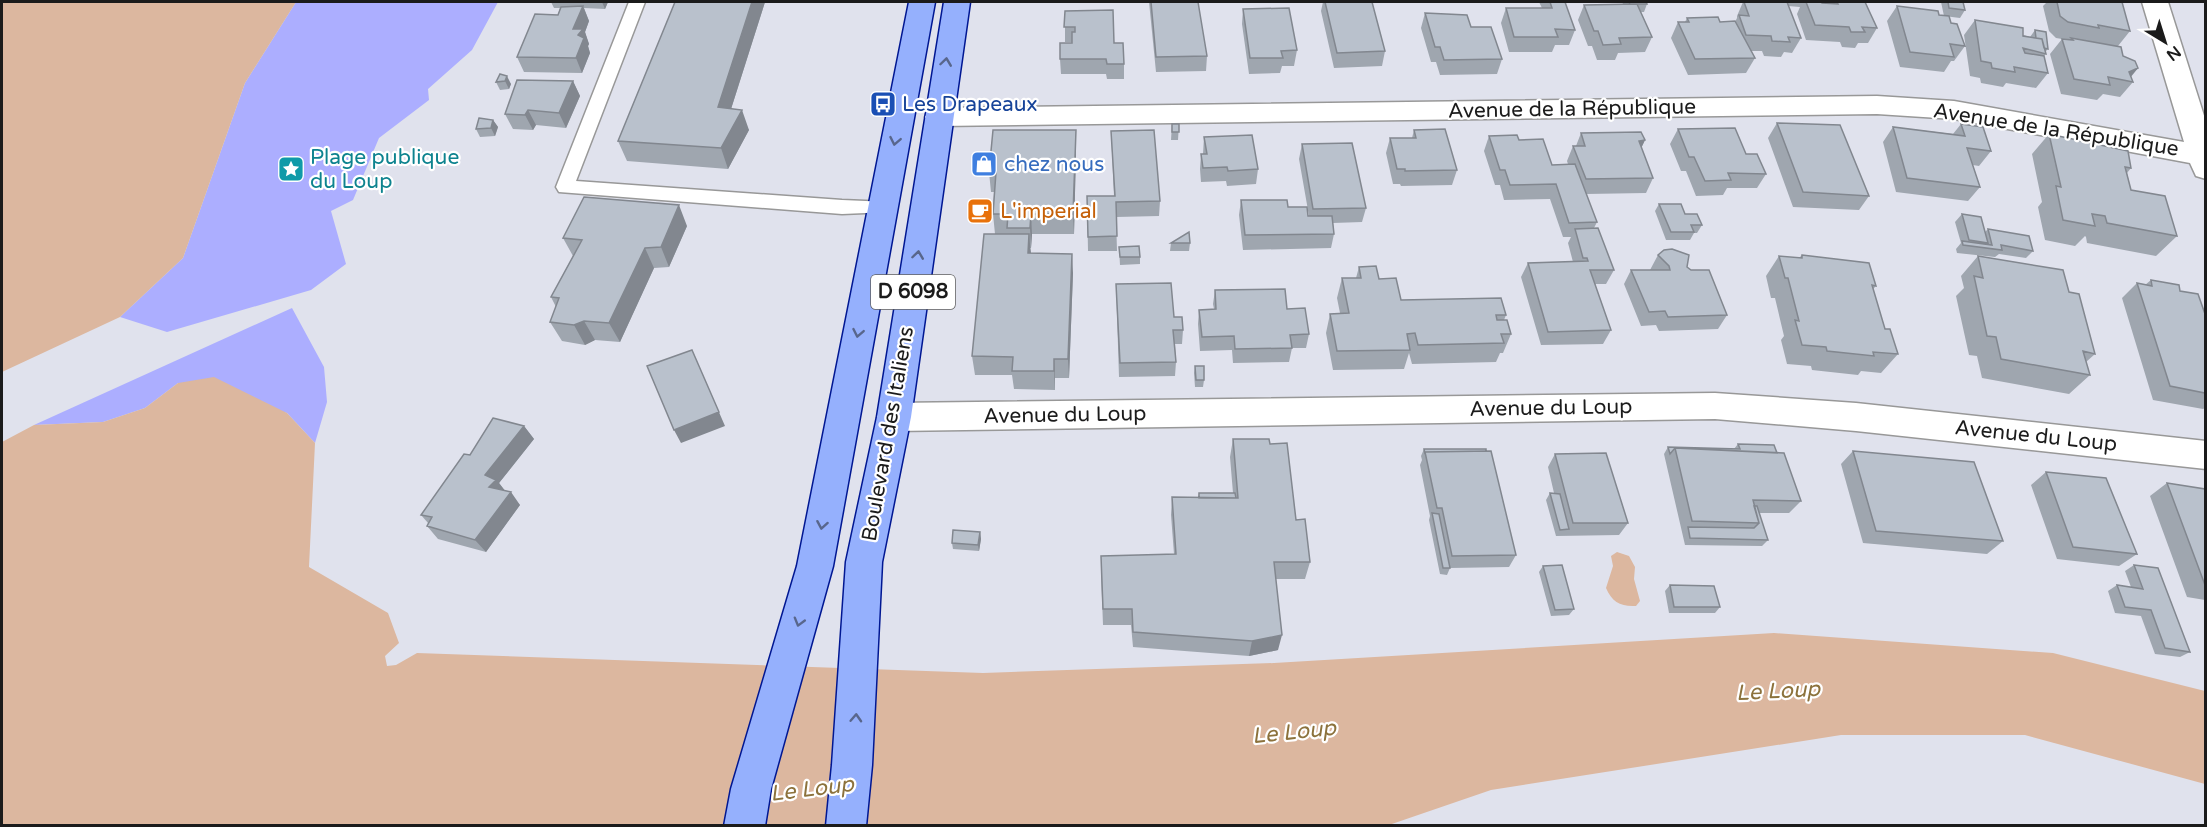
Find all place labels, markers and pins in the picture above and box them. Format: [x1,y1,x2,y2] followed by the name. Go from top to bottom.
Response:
[868,89,898,119] bus stop icon: Les Drapeaux
[902,92,1038,117] place label: Les Drapeaux
[310,145,459,194] place label: Plage publique du Loup
[969,149,999,179] shop icon: chez nous
[1004,152,1104,177] place label: chez nous
[276,154,306,184] place icon: Plage publique du Loup
[965,196,995,226] cafe icon: L'imperial
[1000,199,1097,224] place label: L'imperial

